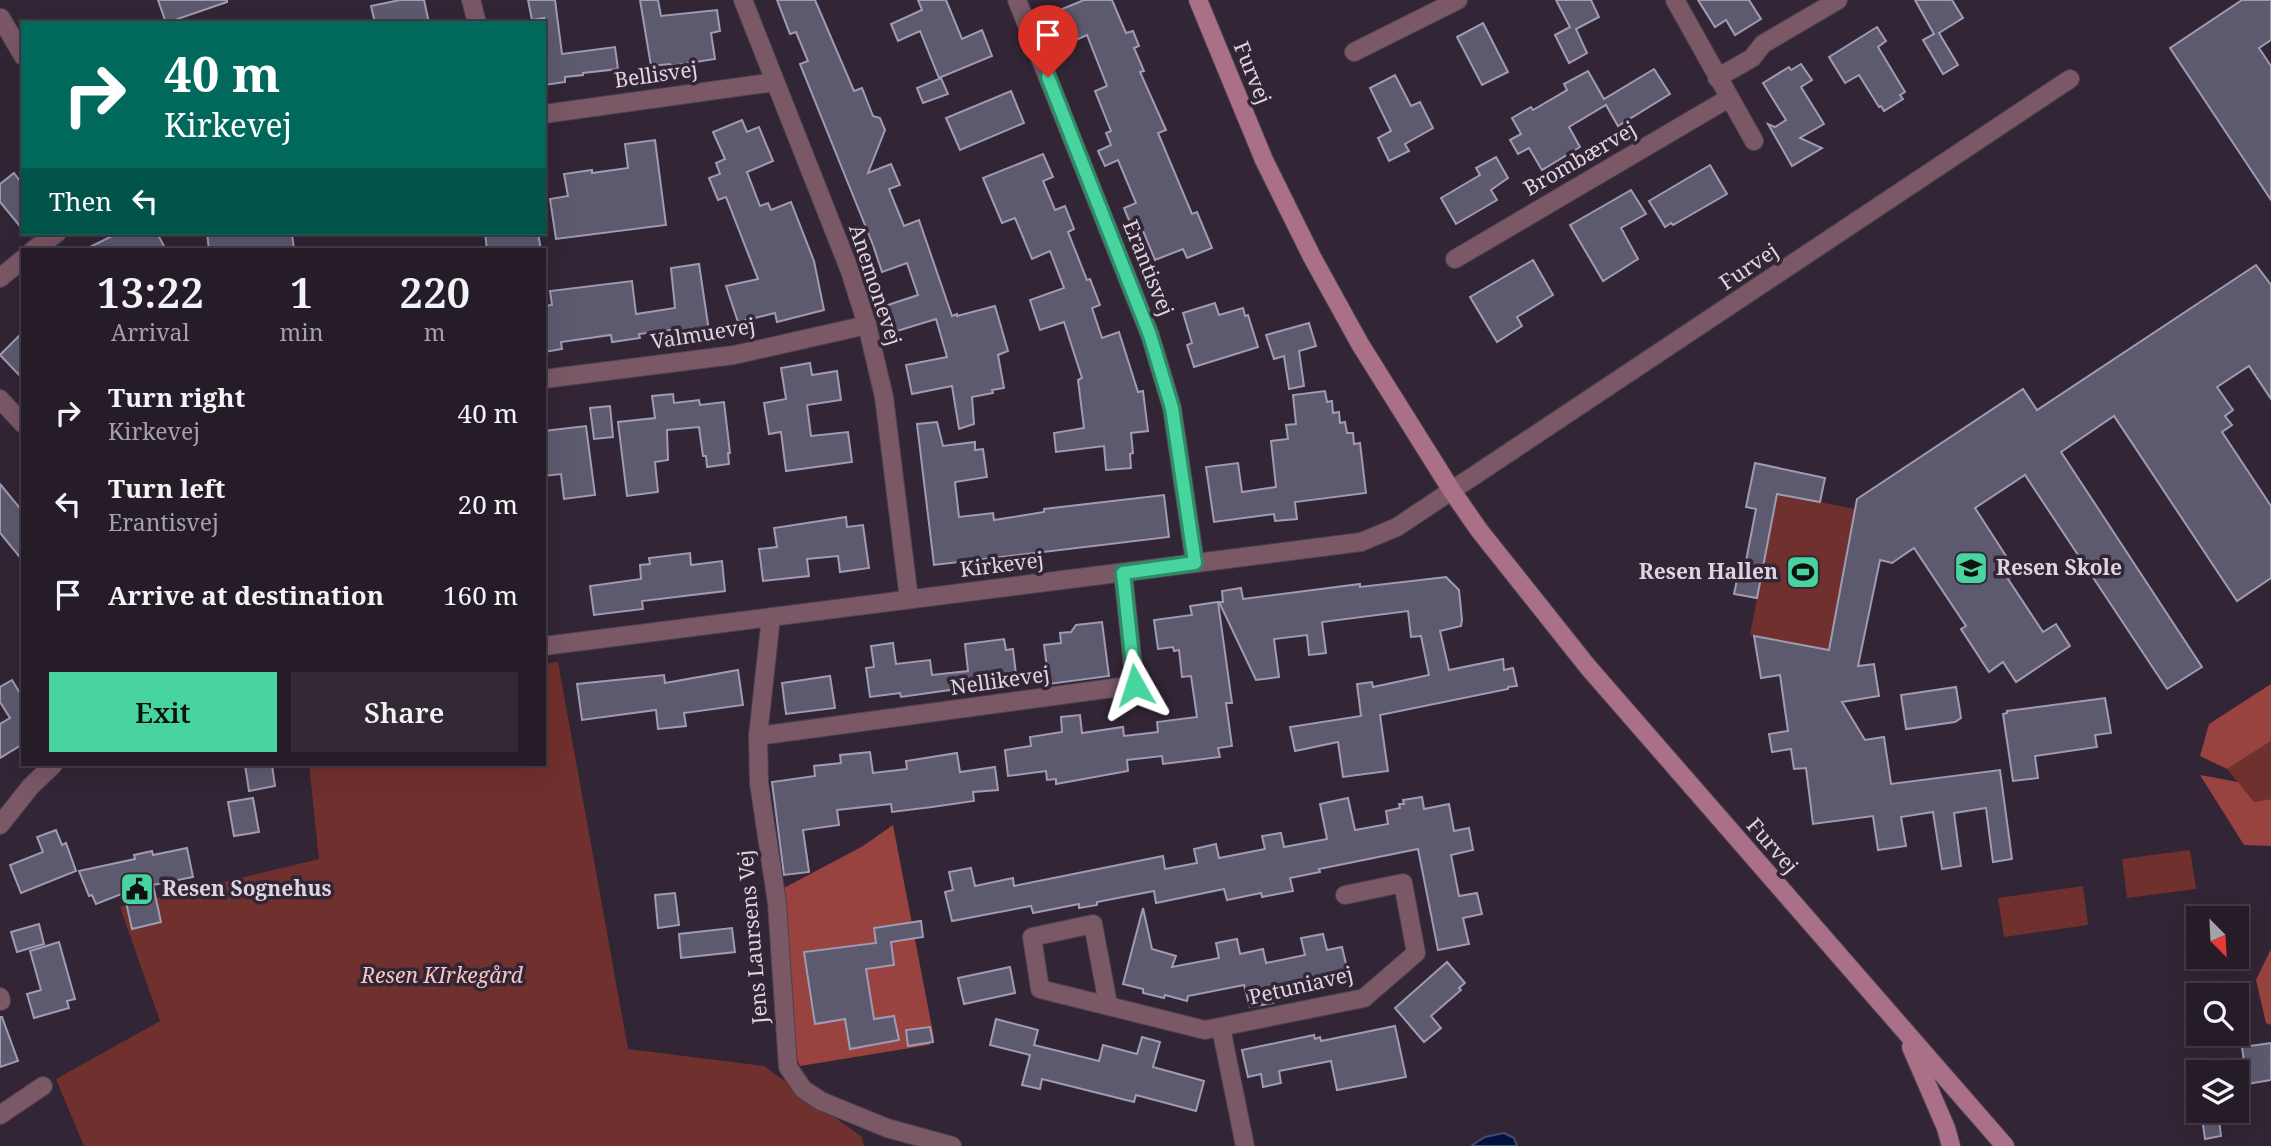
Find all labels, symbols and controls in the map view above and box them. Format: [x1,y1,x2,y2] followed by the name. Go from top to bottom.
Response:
[1018,5,1078,77] pin
[1029,16,1067,54] icon: arrive
[1228,37,1278,108] street label: Furvej
[164,40,280,106] text: 40 m
[49,49,140,140] icon: right
[612,54,699,94] street label: Bellisvej
[164,103,292,146] text: Kirkevej
[1518,115,1641,202] street label: Brombærvej
[126,182,164,220] icon: left
[49,183,112,219] text: Then
[1117,215,1181,320] street label: Erantisvej
[843,220,909,349] street label: Anemonevej
[1714,236,1783,296] street label: Furvej
[97,263,204,320] text: 13:22
[290,263,313,320] text: 1
[399,263,470,320] text: 220
[649,311,757,355] street label: Valmuevej
[111,316,190,348] text: Arrival
[280,316,324,348] text: min
[424,316,446,348] text: m
[108,379,245,415] text: Turn right
[49,394,87,432] icon: right
[458,395,518,431] text: 40 m
[108,415,200,447] text: Kirkevej
[108,470,225,506] text: Turn left
[49,485,87,523] icon: left
[458,486,518,522] text: 20 m
[108,506,219,538] text: Erantisvej
[958,545,1045,583] street label: Kirkevej
[1952,549,1990,587] school or university icon: Resen Skole
[1784,553,1822,591] sports icon: Resen Hallen
[1996,553,2122,581] place label: Resen Skole
[1639,557,1778,585] place label: Resen Hallen
[49,576,87,614] icon: arrive
[108,577,384,613] text: Arrive at destination
[443,577,518,613] text: 160 m
[1098,648,1172,722] position arrow
[948,659,1051,701] street label: Nellikevej
[49,672,277,752] button: Exit
[291,672,518,752] button: Share
[1741,812,1805,879] street label: Furvej
[730,849,774,1026] street label: Jens Laursens Vej
[118,870,156,908] public building icon: Resen Sognehus
[162,874,332,902] place label: Resen Sognehus
[2186,906,2249,970] north arrow
[2186,906,2249,1123] map controls
[1246,959,1356,1011] street label: Petuniavej
[360,961,524,989] park label: Resen KIrkegård
[2186,983,2249,1046] button: search
[2186,1060,2249,1123] button: layers

